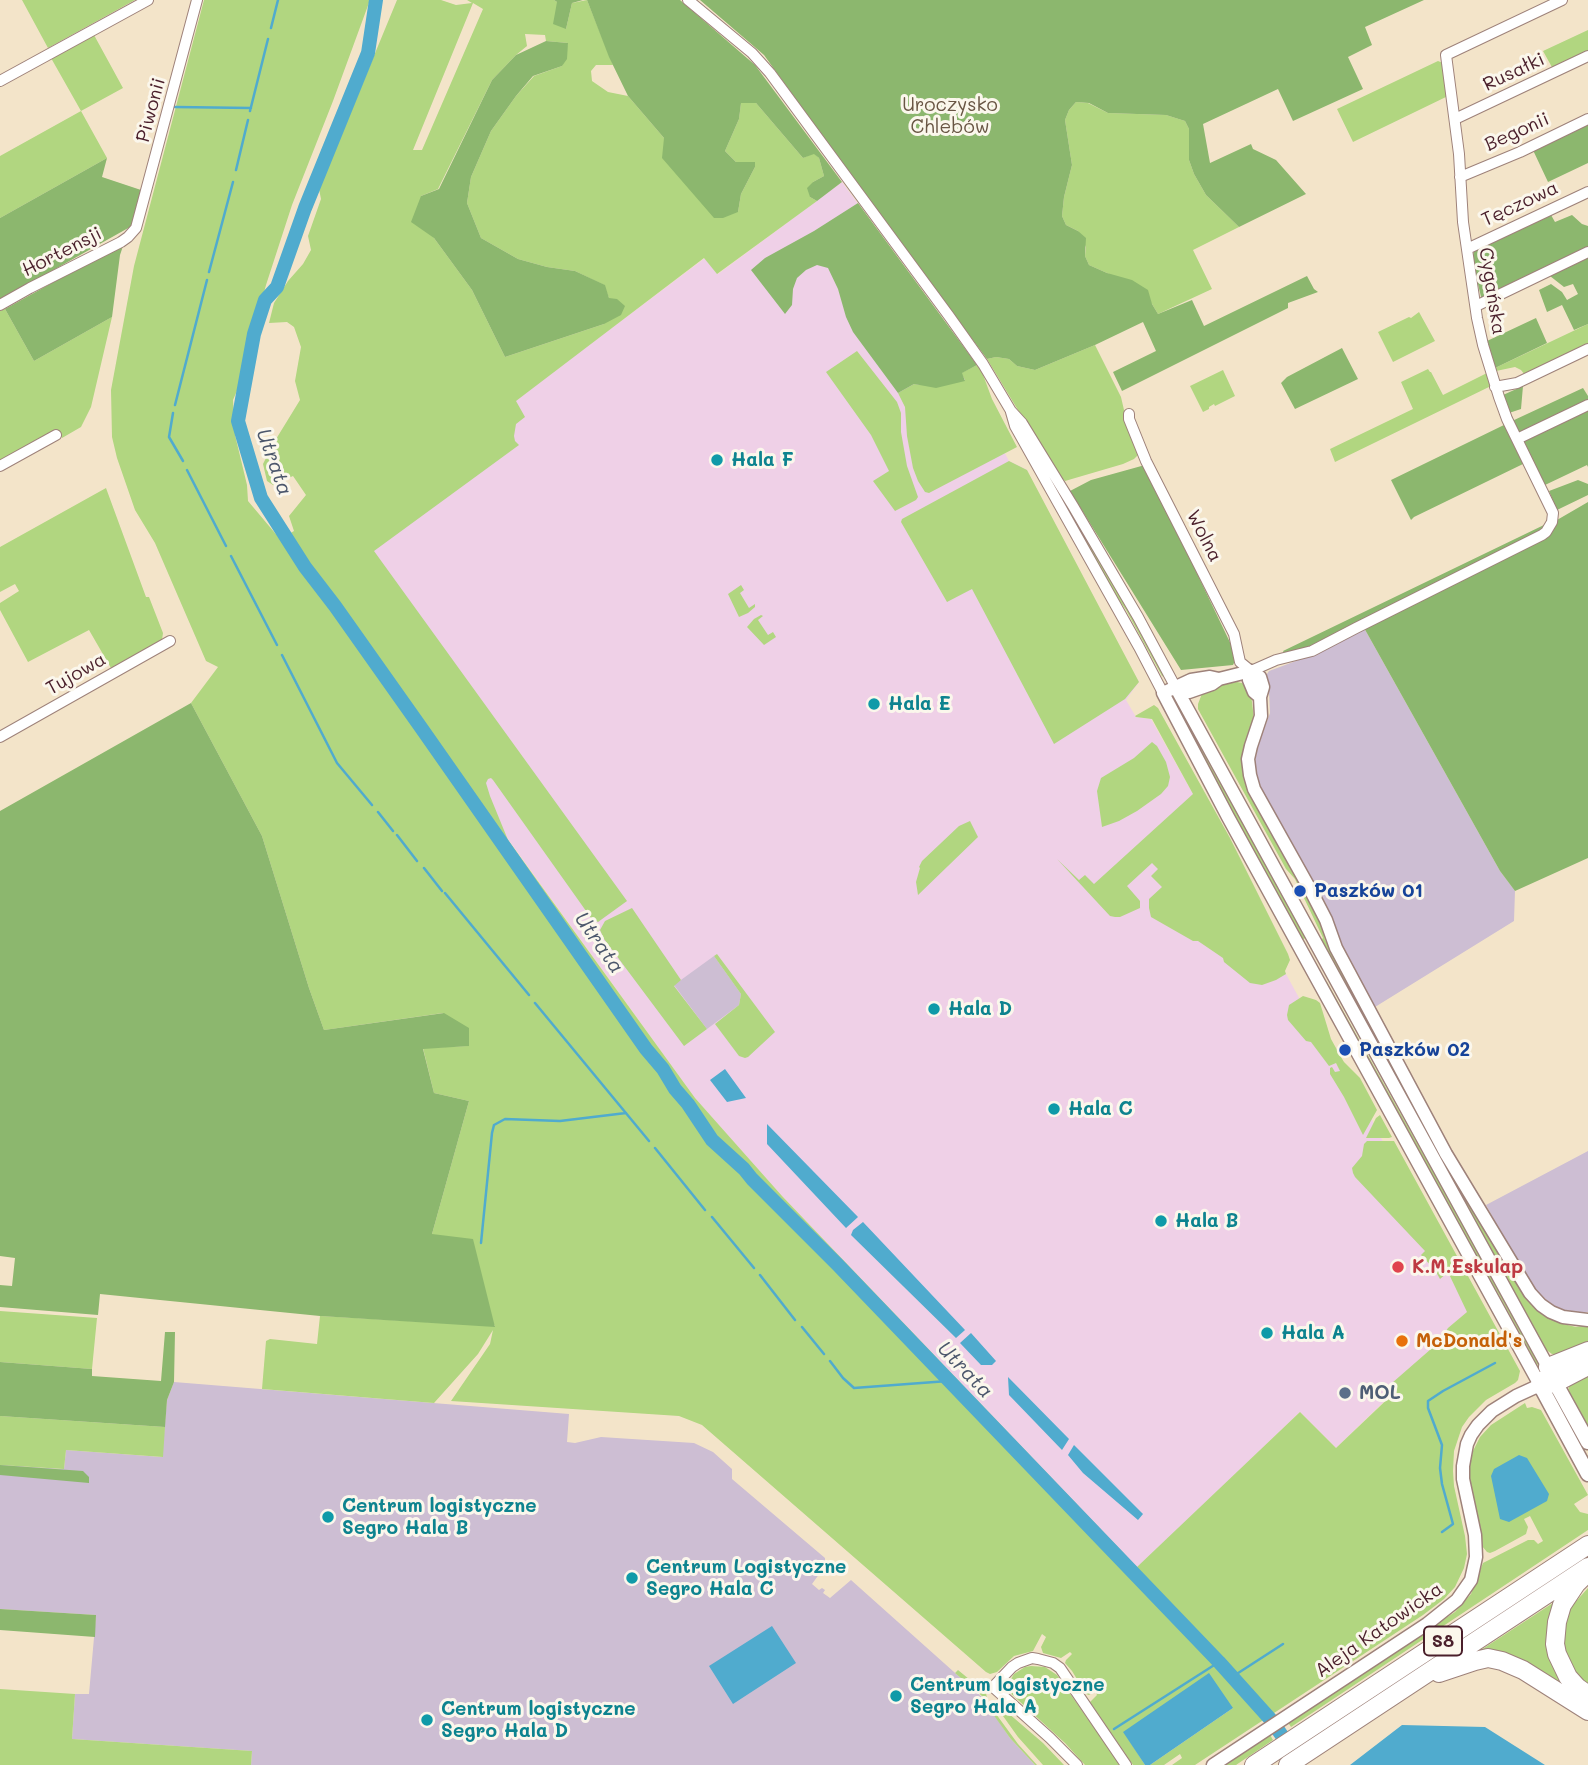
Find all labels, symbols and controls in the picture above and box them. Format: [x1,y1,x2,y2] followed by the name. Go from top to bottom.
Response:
[1480,48,1548,96] street label: Rusałki
[132,75,170,145] street label: Piwonii
[902,94,998,138] park label: Uroczysko Chlebów
[1481,108,1553,156] street label: Begonii
[1478,176,1562,232] street label: Tęczowa
[18,222,106,282] street label: Hortensji
[1474,246,1510,336] street label: Cygańska
[250,425,298,499] water label: Utrata
[731,449,794,471] place label: Hala F
[709,452,725,468] marker: Hala F
[1181,506,1227,566] street label: Wolna
[42,648,110,700] street label: Tujowa
[888,693,951,715] place label: Hala E
[866,696,882,712] marker: Hala E
[1314,880,1423,902] place label: Paszków 01
[1292,883,1308,899] marker: Paszków 01
[569,907,629,979] water label: Utrata
[948,998,1012,1020] place label: Hala D
[926,1001,942,1017] marker: Hala D
[1359,1039,1470,1061] place label: Paszków 02
[1337,1042,1353,1058] marker: Paszków 02
[1068,1098,1133,1120] place label: Hala C
[1046,1101,1062,1117] marker: Hala C
[1175,1210,1238,1232] place label: Hala B
[1153,1213,1169,1229] marker: Hala B
[1412,1256,1523,1278] place label: K.M.Eskulap
[1390,1259,1406,1275] marker: K.M.Eskulap
[1281,1322,1345,1344] place label: Hala A
[1259,1325,1275,1341] marker: Hala A
[1416,1330,1522,1352] place label: McDonald's
[1394,1333,1410,1349] marker: McDonald's
[932,1336,998,1404] water label: Utrata
[1359,1382,1401,1404] place label: MOL
[1337,1385,1353,1401] marker: MOL
[342,1495,537,1539] place label: Centrum logistyczne Segro Hala B
[320,1509,336,1525] marker: Centrum logistyczne Segro Hala B
[646,1556,846,1600] place label: Centrum Logistyczne Segro Hala C
[624,1570,640,1586] marker: Centrum Logistyczne Segro Hala C
[1311,1577,1447,1683] street label: Aleja Katowicka
[1424,1626,1462,1656] road number: S8
[910,1674,1105,1718] place label: Centrum logistyczne Segro Hala A
[888,1688,904,1704] marker: Centrum logistyczne Segro Hala A
[441,1698,636,1742] place label: Centrum logistyczne Segro Hala D
[419,1712,435,1728] marker: Centrum logistyczne Segro Hala D

